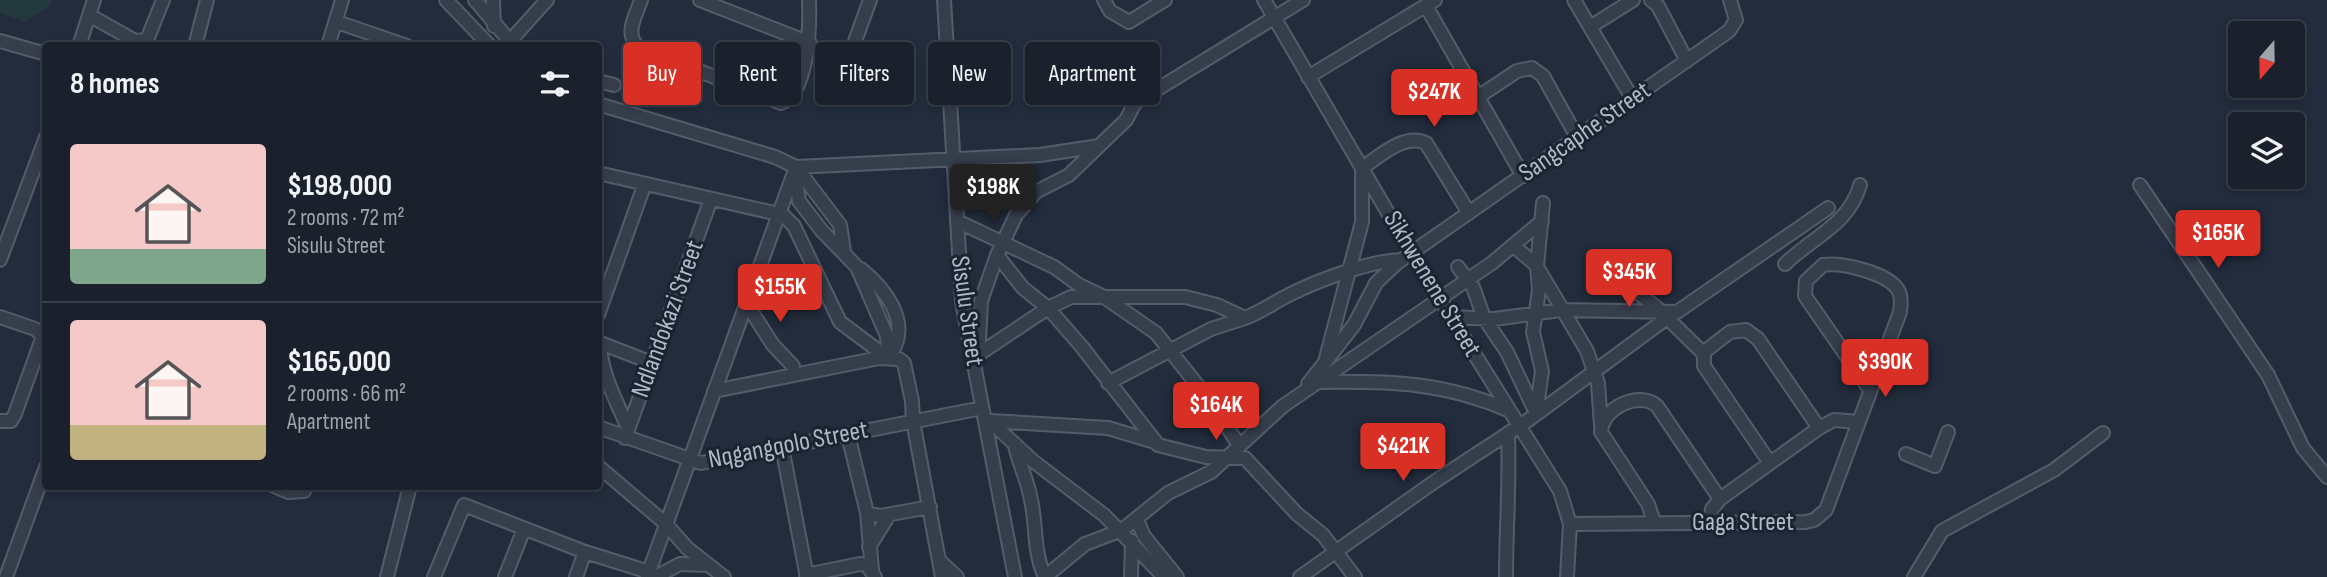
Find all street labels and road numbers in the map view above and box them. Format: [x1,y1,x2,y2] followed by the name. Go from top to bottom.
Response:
[1513,75,1657,189] street label: Sangcaphe Street
[1376,206,1488,362] street label: Sikhwenene Street
[625,236,711,402] street label: Ndlandokazi Street
[944,254,990,368] street label: Sisulu Street
[706,414,871,476] street label: Nqgangqolo Street
[1692,507,1794,538] street label: Gaga Street

